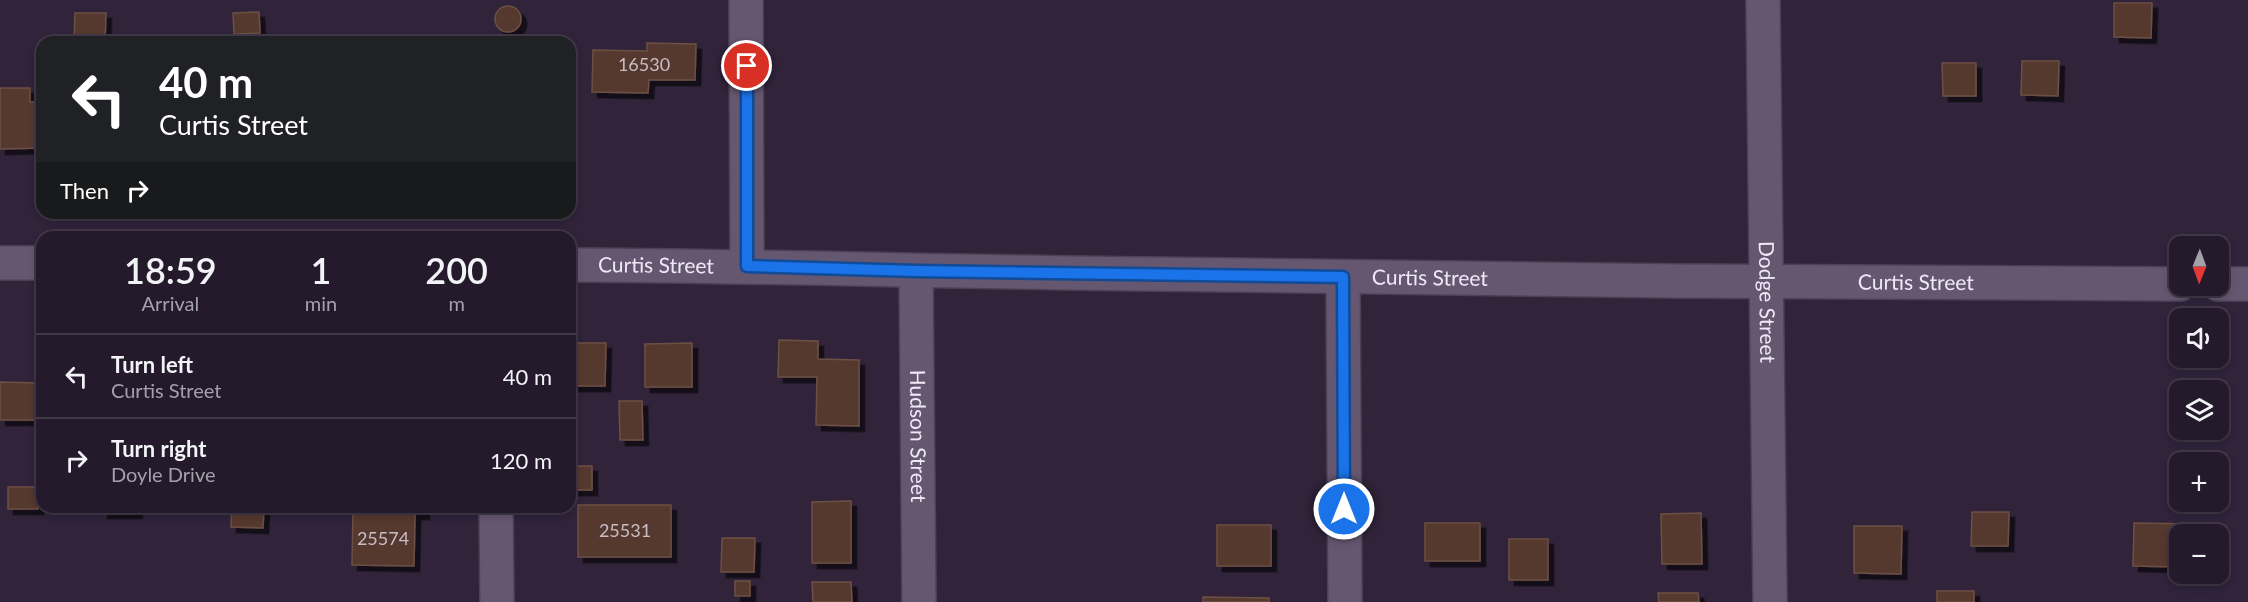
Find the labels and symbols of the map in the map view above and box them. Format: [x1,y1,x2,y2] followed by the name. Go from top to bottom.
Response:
[721,40,772,91] pin
[618,53,670,75] house number: 16530
[2169,236,2229,296] north arrow
[1755,241,1781,364] street label: Dodge Street
[598,251,715,278] street label: Curtis Street
[1372,263,1489,290] street label: Curtis Street
[1858,268,1974,294] street label: Curtis Street
[906,369,932,503] street label: Hudson Street
[1312,477,1376,541] position arrow
[599,519,651,541] house number: 25531
[357,527,409,549] house number: 25574

